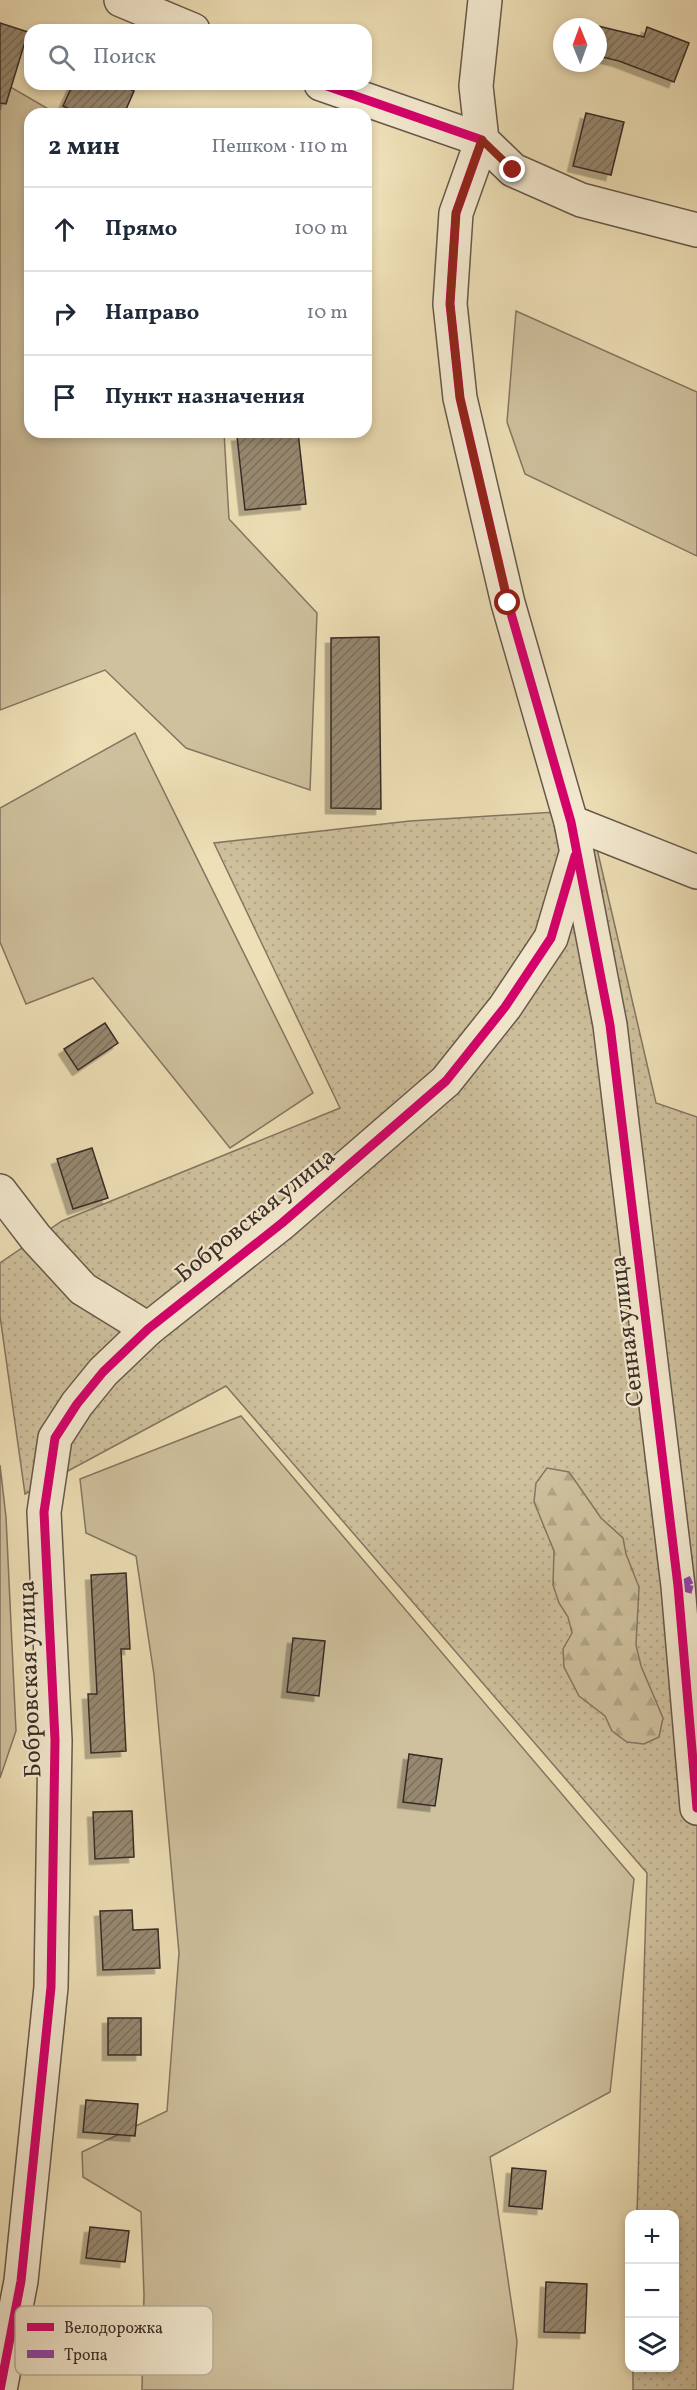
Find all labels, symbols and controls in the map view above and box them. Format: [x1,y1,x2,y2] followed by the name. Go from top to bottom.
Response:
[553,18,607,72] north arrow
[24,24,372,90] search box
[45,41,78,74] icon: search
[93,42,156,73] text: Поиск
[48,129,120,165] text: 2 мин
[212,133,348,161] text: Пешком · 110 m
[499,156,525,182] route end
[48,213,81,246] icon: ahead
[105,214,177,245] text: Прямо
[294,215,348,243] text: 100 m
[48,297,81,330] icon: right
[105,298,199,329] text: Направо
[307,299,348,327] text: 10 m
[48,381,81,414] icon: arrive
[105,382,305,413] text: Пункт назначения
[494,589,520,615] route start
[168,1141,344,1291] street label: Бобровская улица
[602,1254,654,1408] street label: Сенная улица
[11,1580,51,1778] street label: Бобровская улица
[625,2210,679,2372] map controls
[625,2210,679,2264] button: +
[625,2264,679,2318] button: −
[15,2306,213,2375] legend
[64,2318,163,2340] text: Велодорожка
[625,2318,679,2372] button: layers
[64,2345,108,2367] text: Тропа

